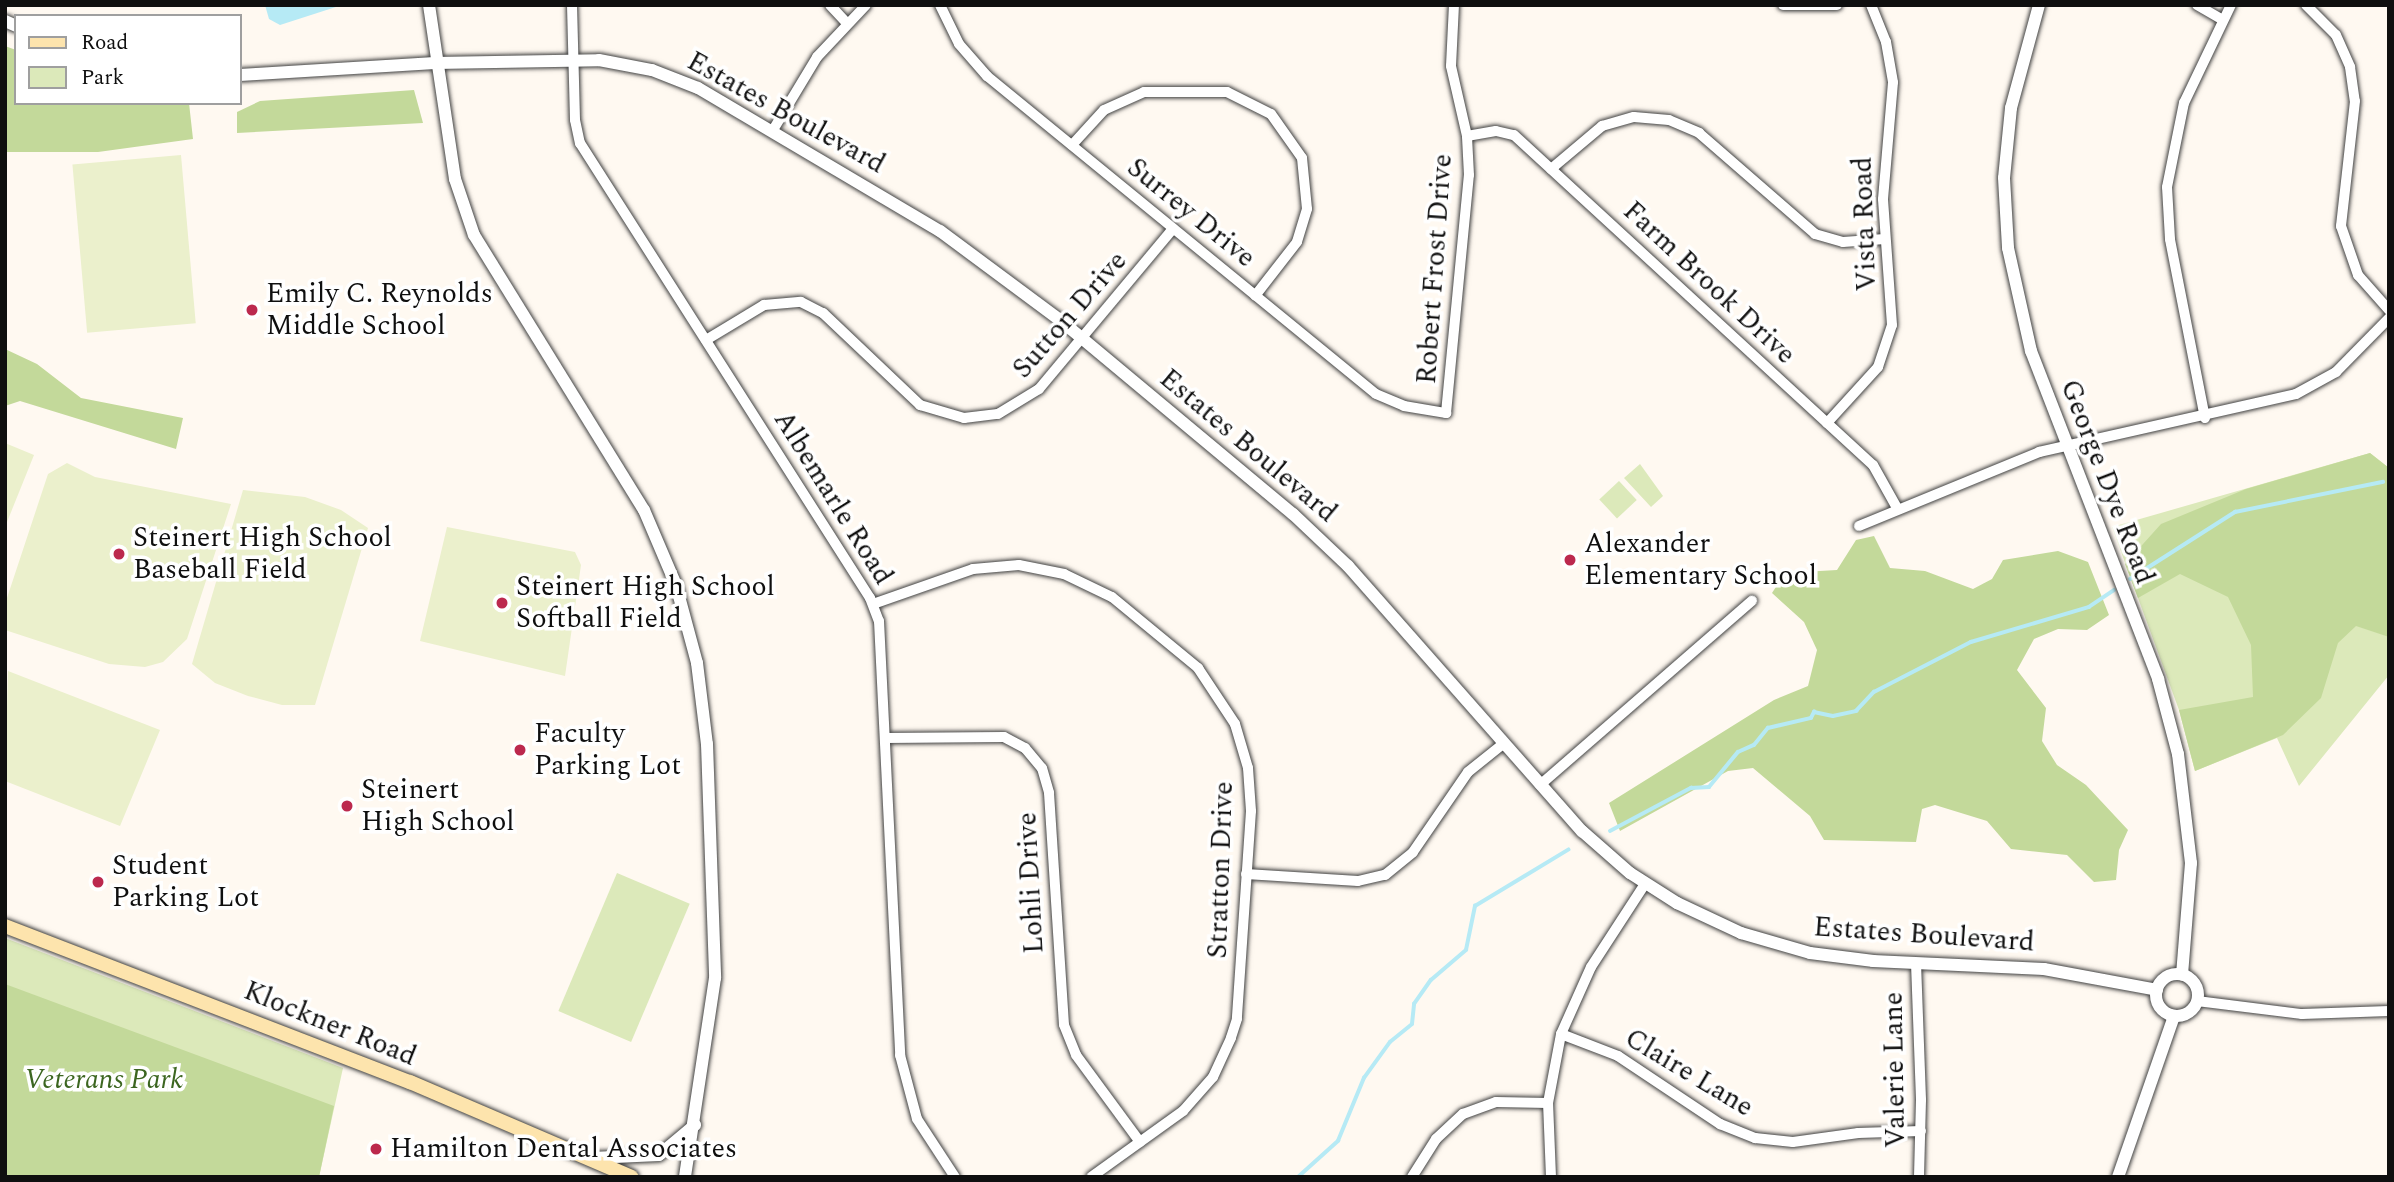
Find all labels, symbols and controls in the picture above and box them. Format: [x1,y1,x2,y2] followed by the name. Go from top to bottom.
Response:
[14,14,242,105] legend
[81,27,128,59] text: Road
[681,45,891,181] street label: Estates Boulevard
[81,62,124,94] text: Park
[1120,151,1262,275] street label: Surrey Drive
[1410,153,1460,385] street label: Robert Frost Drive
[1846,156,1884,292] street label: Vista Road
[1616,194,1802,372] street label: Farm Brook Drive
[1006,245,1134,385] street label: Sutton Drive
[266,277,493,343] place label: Emily C. Reynolds Middle School
[244,302,260,318] marker: Emily C. Reynolds Middle School
[1152,362,1344,530] street label: Estates Boulevard
[2053,375,2161,589] street label: George Dye Road
[766,405,900,591] street label: Albemarle Road
[133,521,392,587] place label: Steinert High School Baseball Field
[1584,527,1817,593] place label: Alexander Elementary School
[111,546,127,562] marker: Steinert High School Baseball Field
[1562,552,1578,568] marker: Alexander Elementary School
[516,570,775,636] place label: Steinert High School Softball Field
[494,595,510,611] marker: Steinert High School Softball Field
[534,717,681,783] place label: Faculty Parking Lot
[512,742,528,758] marker: Faculty Parking Lot
[361,773,514,839] place label: Steinert High School
[1201,781,1241,959] street label: Stratton Drive
[339,798,355,814] marker: Steinert High School
[1011,811,1051,955] street label: Lohli Drive
[112,849,259,915] place label: Student Parking Lot
[90,874,106,890] marker: Student Parking Lot
[1812,911,2036,959] street label: Estates Boulevard
[239,974,421,1074] street label: Klockner Road
[1877,992,1913,1148] street label: Valerie Lane
[1619,1022,1759,1124] street label: Claire Lane
[25,1063,183,1097] park label: Veterans Park
[390,1132,737,1166] place label: Hamilton Dental Associates
[368,1141,384,1157] marker: Hamilton Dental Associates

